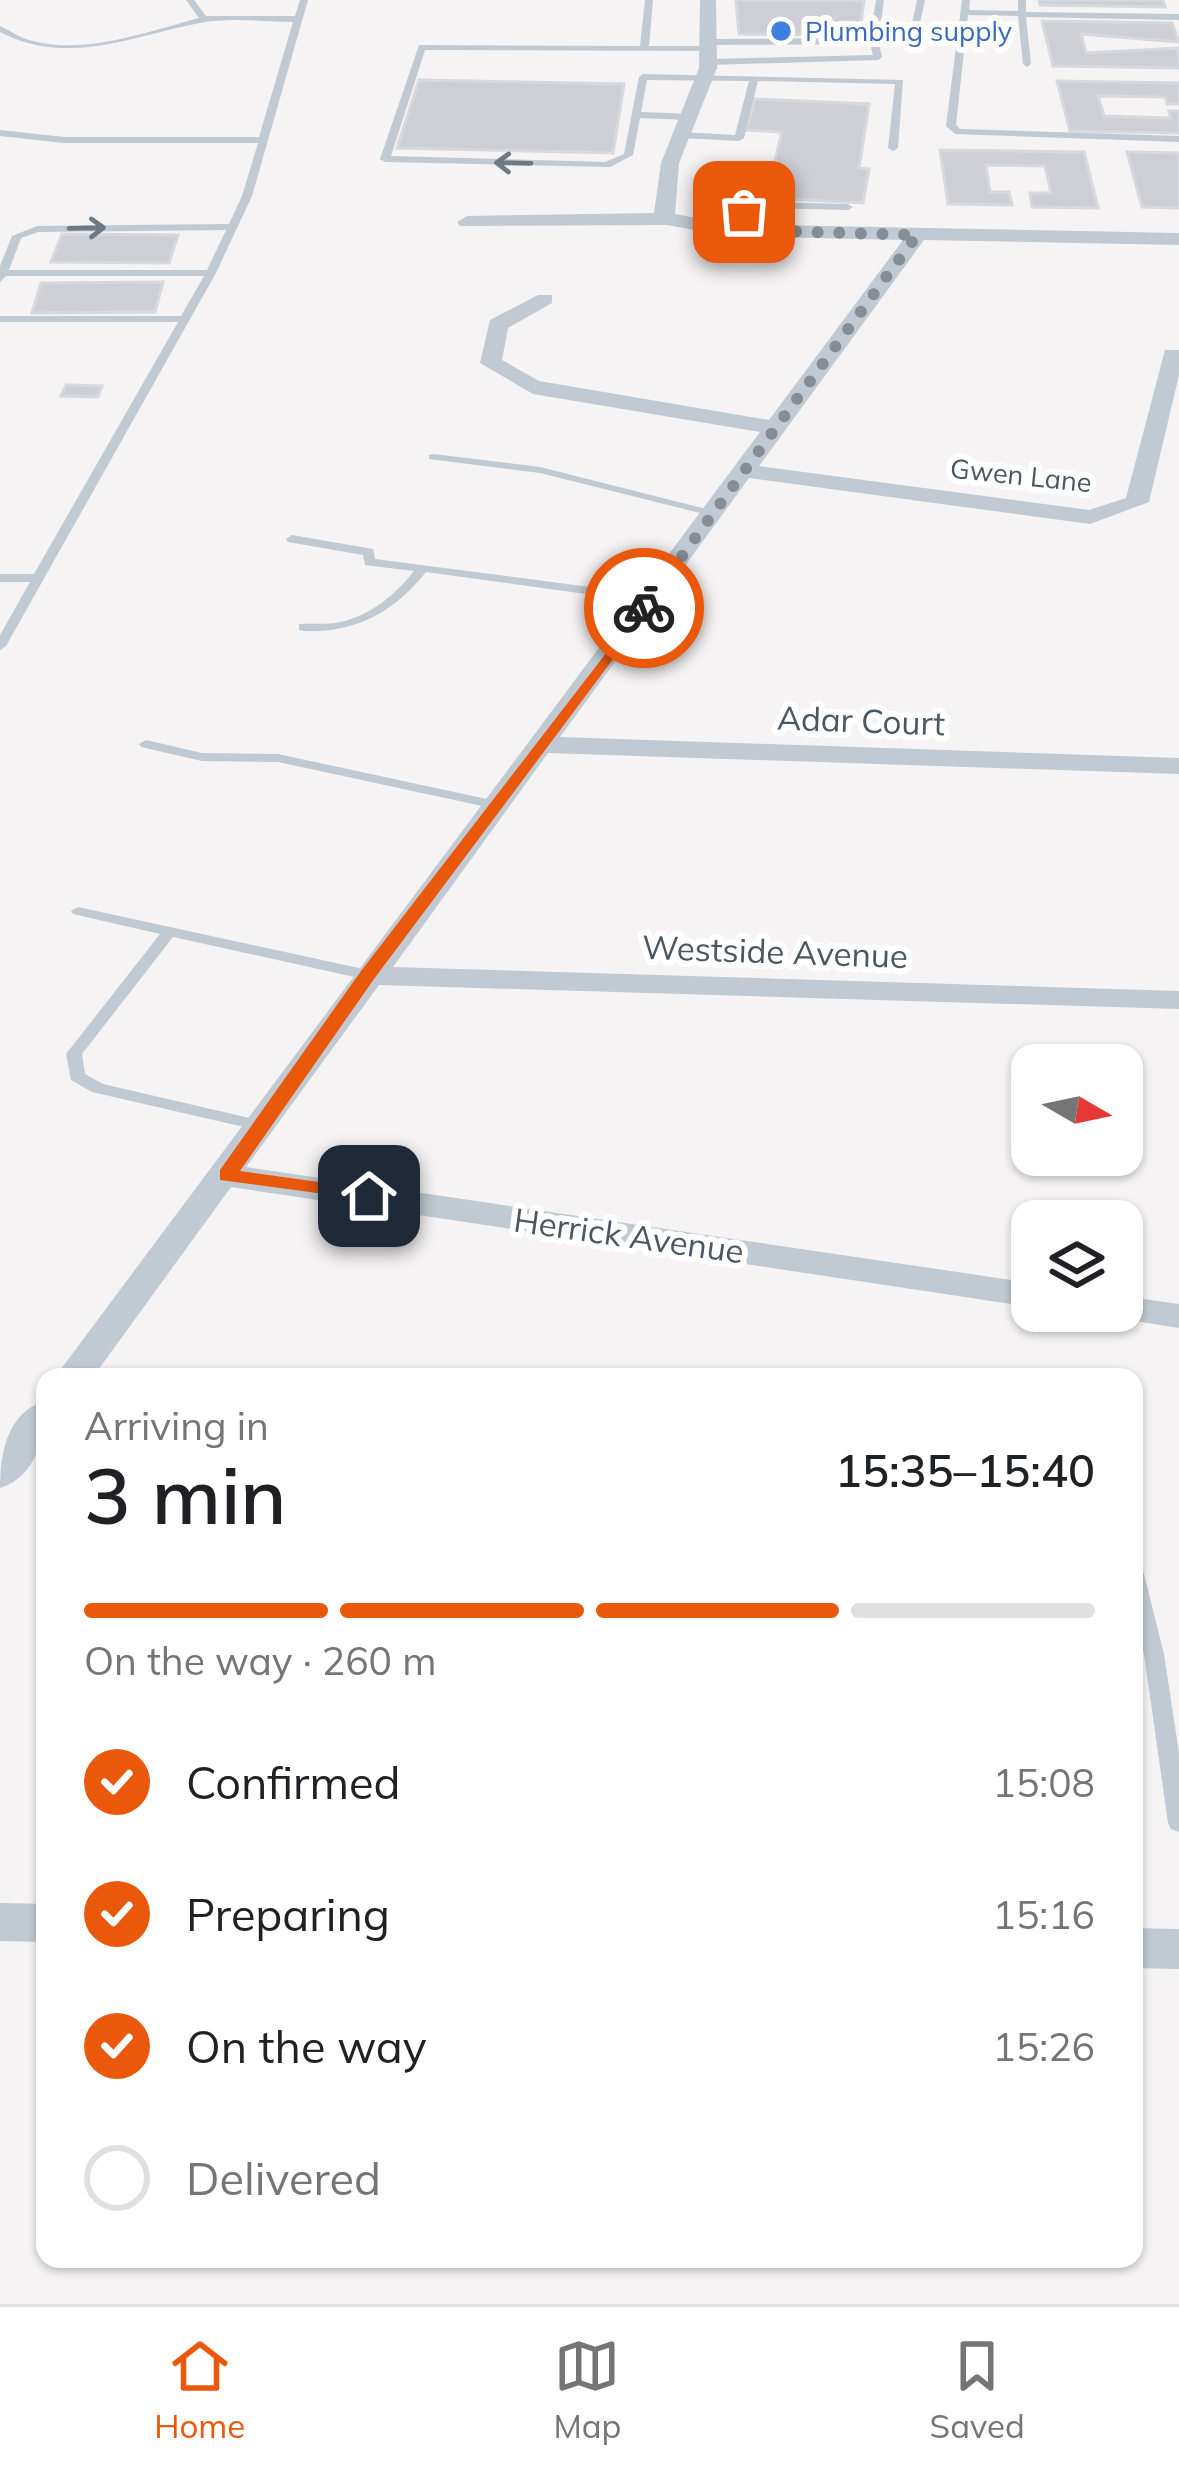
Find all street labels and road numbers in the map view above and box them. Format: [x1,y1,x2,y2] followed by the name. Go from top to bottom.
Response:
[949,451,1093,499] street label: Gwen Lane
[776,697,946,743] street label: Adar Court
[641,926,909,976] street label: Westside Avenue
[511,1199,747,1271] street label: Herrick Avenue

